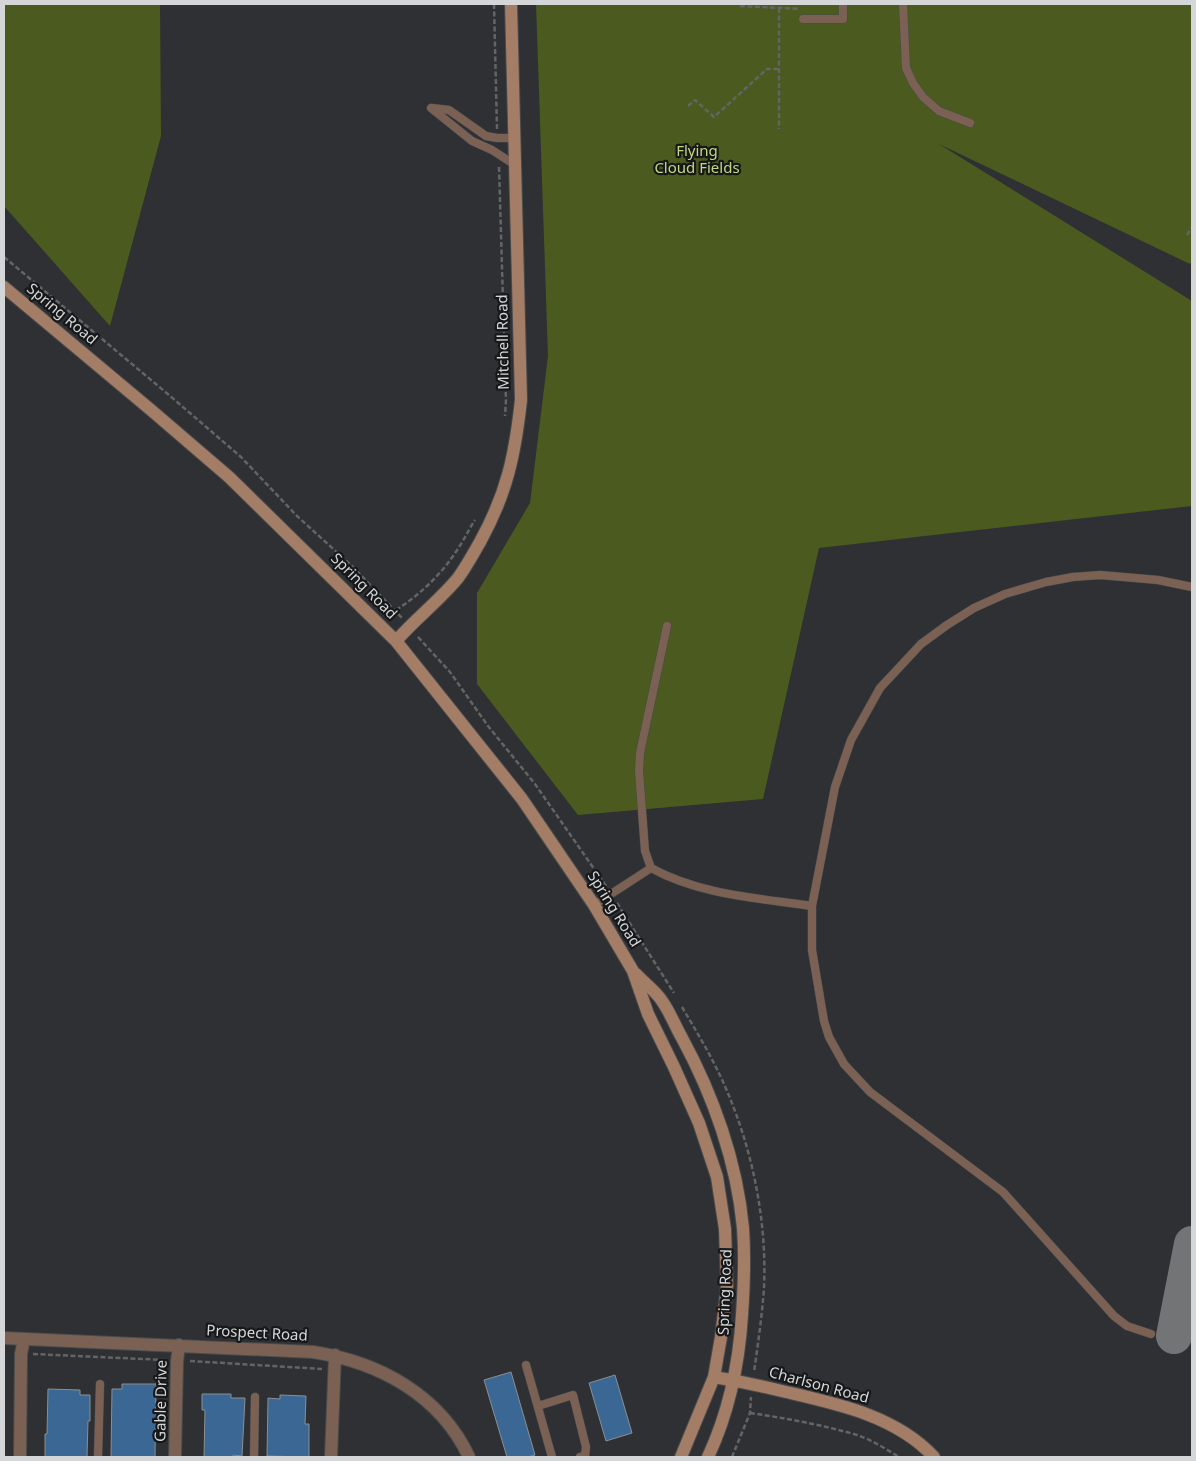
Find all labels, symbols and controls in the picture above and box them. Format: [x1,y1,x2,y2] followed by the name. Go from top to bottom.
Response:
[654,140,740,177] park label: Flying Cloud Fields
[23,278,102,349] street label: Spring Road
[491,294,513,390] street label: Mitchell Road
[327,548,402,623] street label: Spring Road
[584,867,646,950] street label: Spring Road
[713,1249,735,1335] street label: Spring Road
[206,1319,308,1345] street label: Prospect Road
[149,1360,171,1442] street label: Gable Drive
[767,1361,871,1407] street label: Charlson Road

